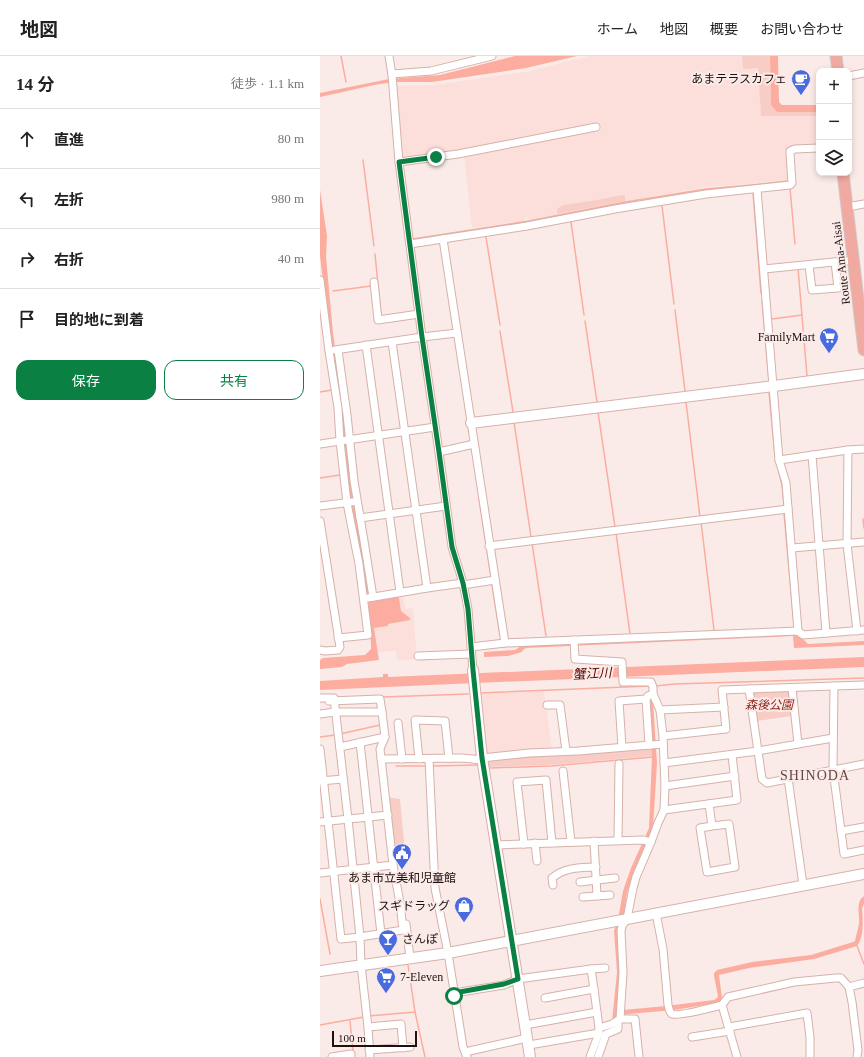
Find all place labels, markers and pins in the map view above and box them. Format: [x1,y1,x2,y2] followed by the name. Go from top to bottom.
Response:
[790,68,812,96] cafe icon: あまテラスカフェ
[691,72,787,86] place label: あまテラスカフェ
[818,326,840,354] supermarket icon: FamilyMart
[758,330,816,344] place label: FamilyMart
[391,842,413,870] public building icon: あま市立美和児童館
[348,871,456,885] place label: あま市立美和児童館
[453,895,475,923] shop icon: スギドラッグ
[378,899,450,913] place label: スギドラッグ
[377,928,399,956] bar icon: さんぽ
[402,932,438,946] place label: さんぽ
[375,966,397,994] supermarket icon: 7-Eleven
[400,970,443,984] place label: 7-Eleven

